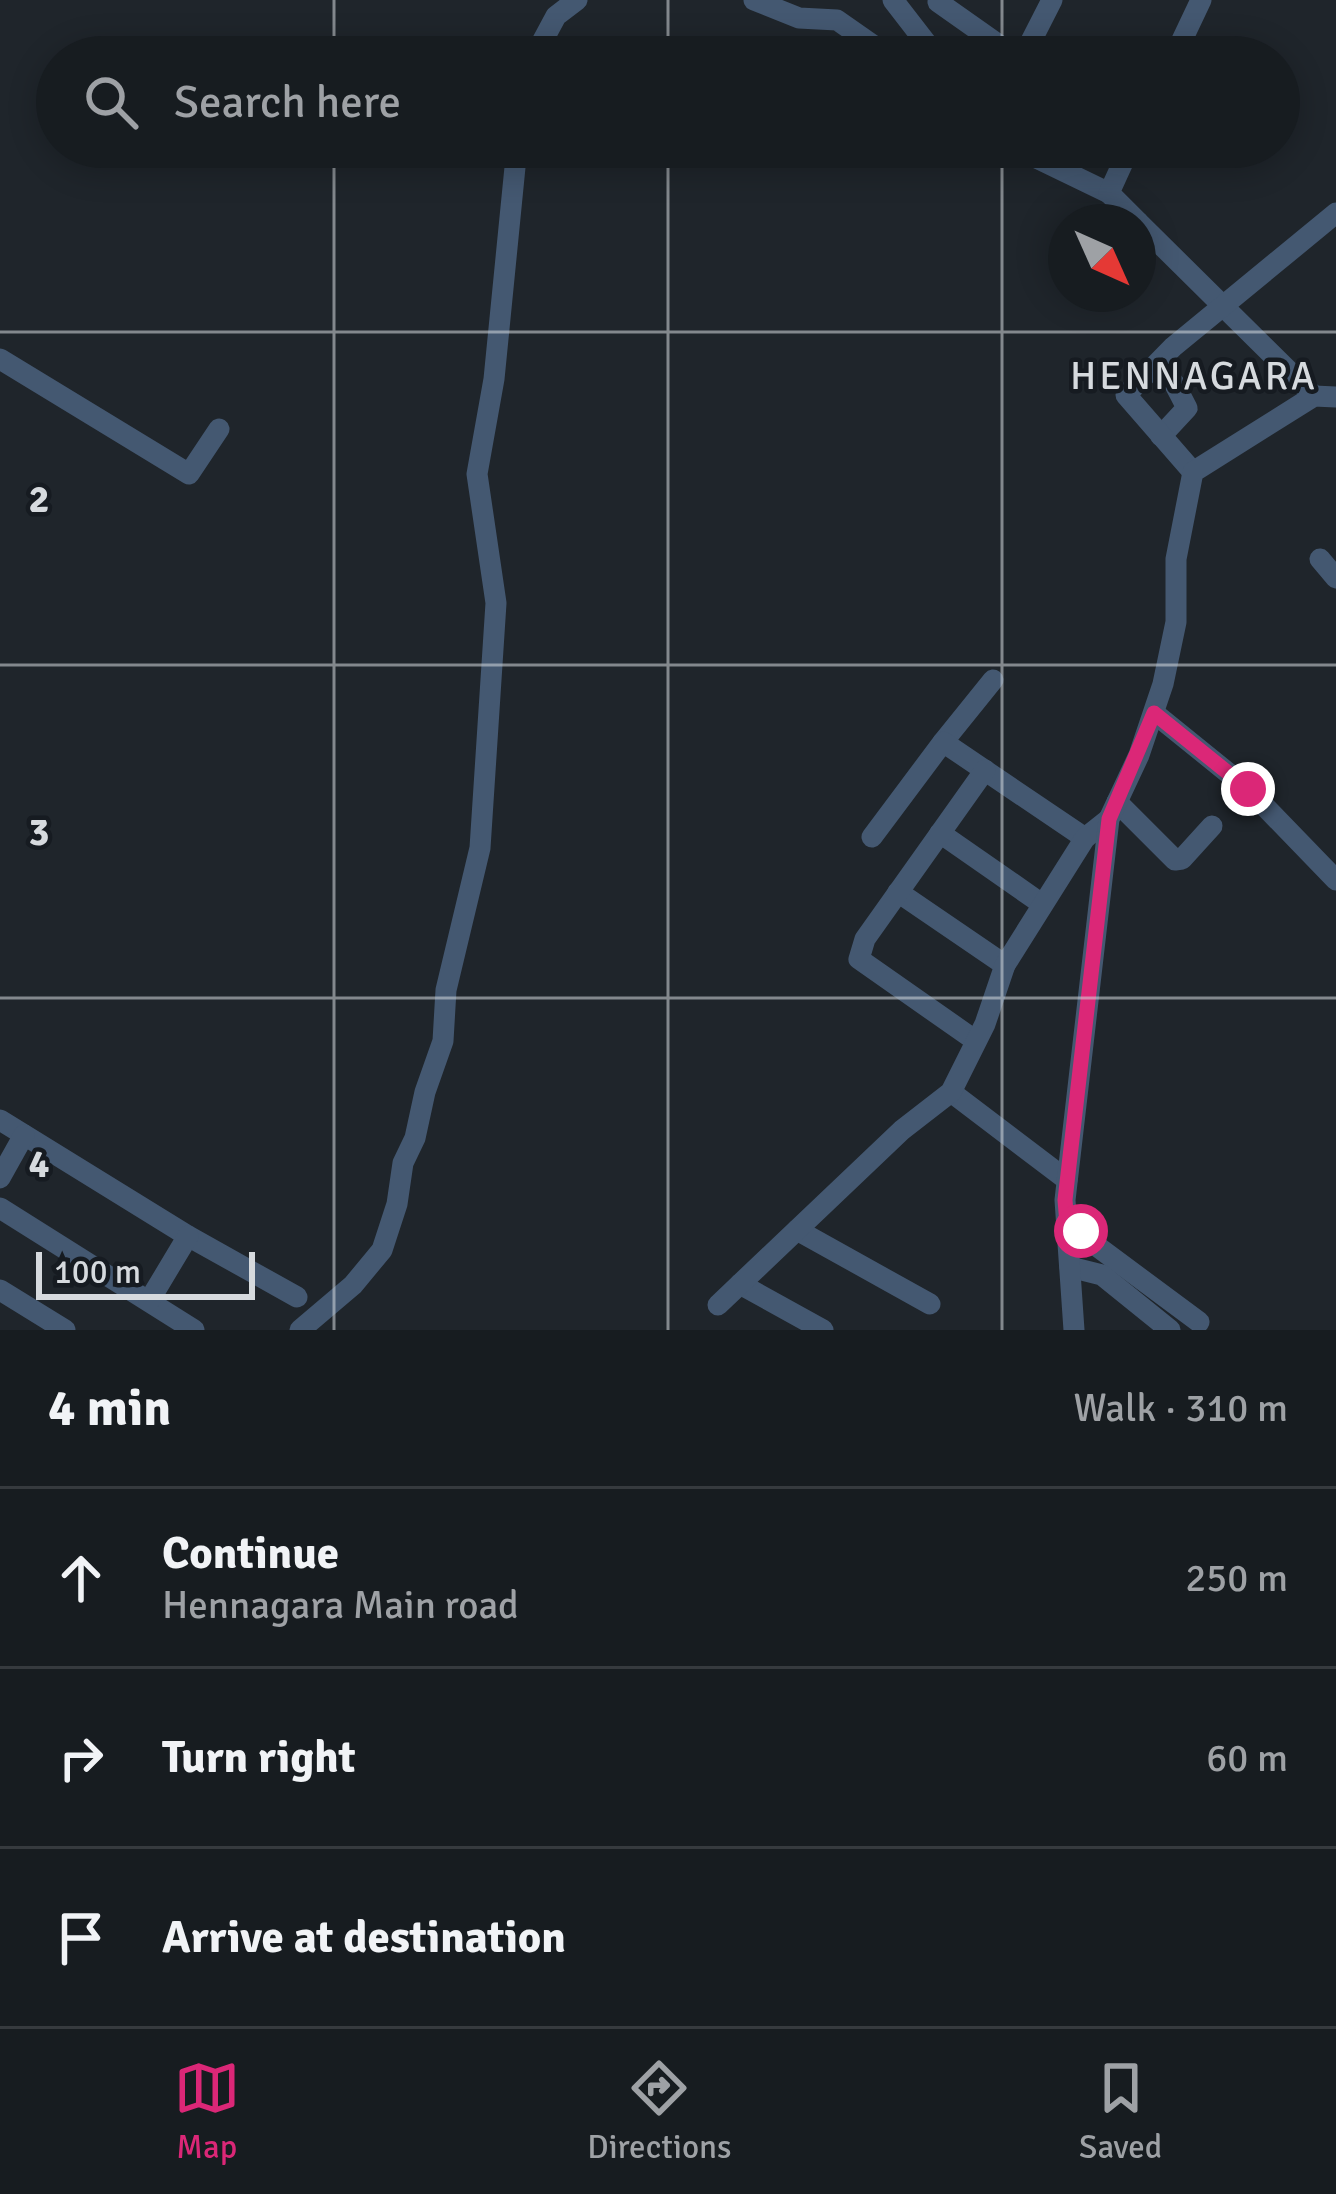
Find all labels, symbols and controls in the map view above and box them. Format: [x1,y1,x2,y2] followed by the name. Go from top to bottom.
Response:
[36,36,1300,168] search box
[78,69,144,135] icon: search
[174,75,401,130] text: Search here
[1048,204,1156,312] north arrow
[1070,352,1318,400] district label: HENNAGARA
[28,475,50,523] text: 2
[1221,762,1275,816] route end
[28,808,50,856] text: 3
[28,1140,50,1188] text: 4
[1054,1204,1108,1258] route start
[36,1246,255,1299] scale bar
[54,1252,141,1293] text: 100 m
[48,1377,171,1440] text: 4 min
[1074,1384,1288,1432] text: Walk · 310 m
[162,1526,339,1581] text: Continue
[48,1545,114,1611] icon: ahead
[1185,1554,1288,1602] text: 250 m
[162,1581,519,1629] text: Hennagara Main road
[48,1725,114,1791] icon: right
[162,1730,356,1785] text: Turn right
[1206,1734,1288,1782] text: 60 m
[48,1905,114,1971] icon: arrive
[162,1910,566,1965] text: Arrive at destination
[174,2055,240,2168] tab: Map
[587,2055,732,2168] tab: Directions
[1079,2055,1162,2168] tab: Saved

